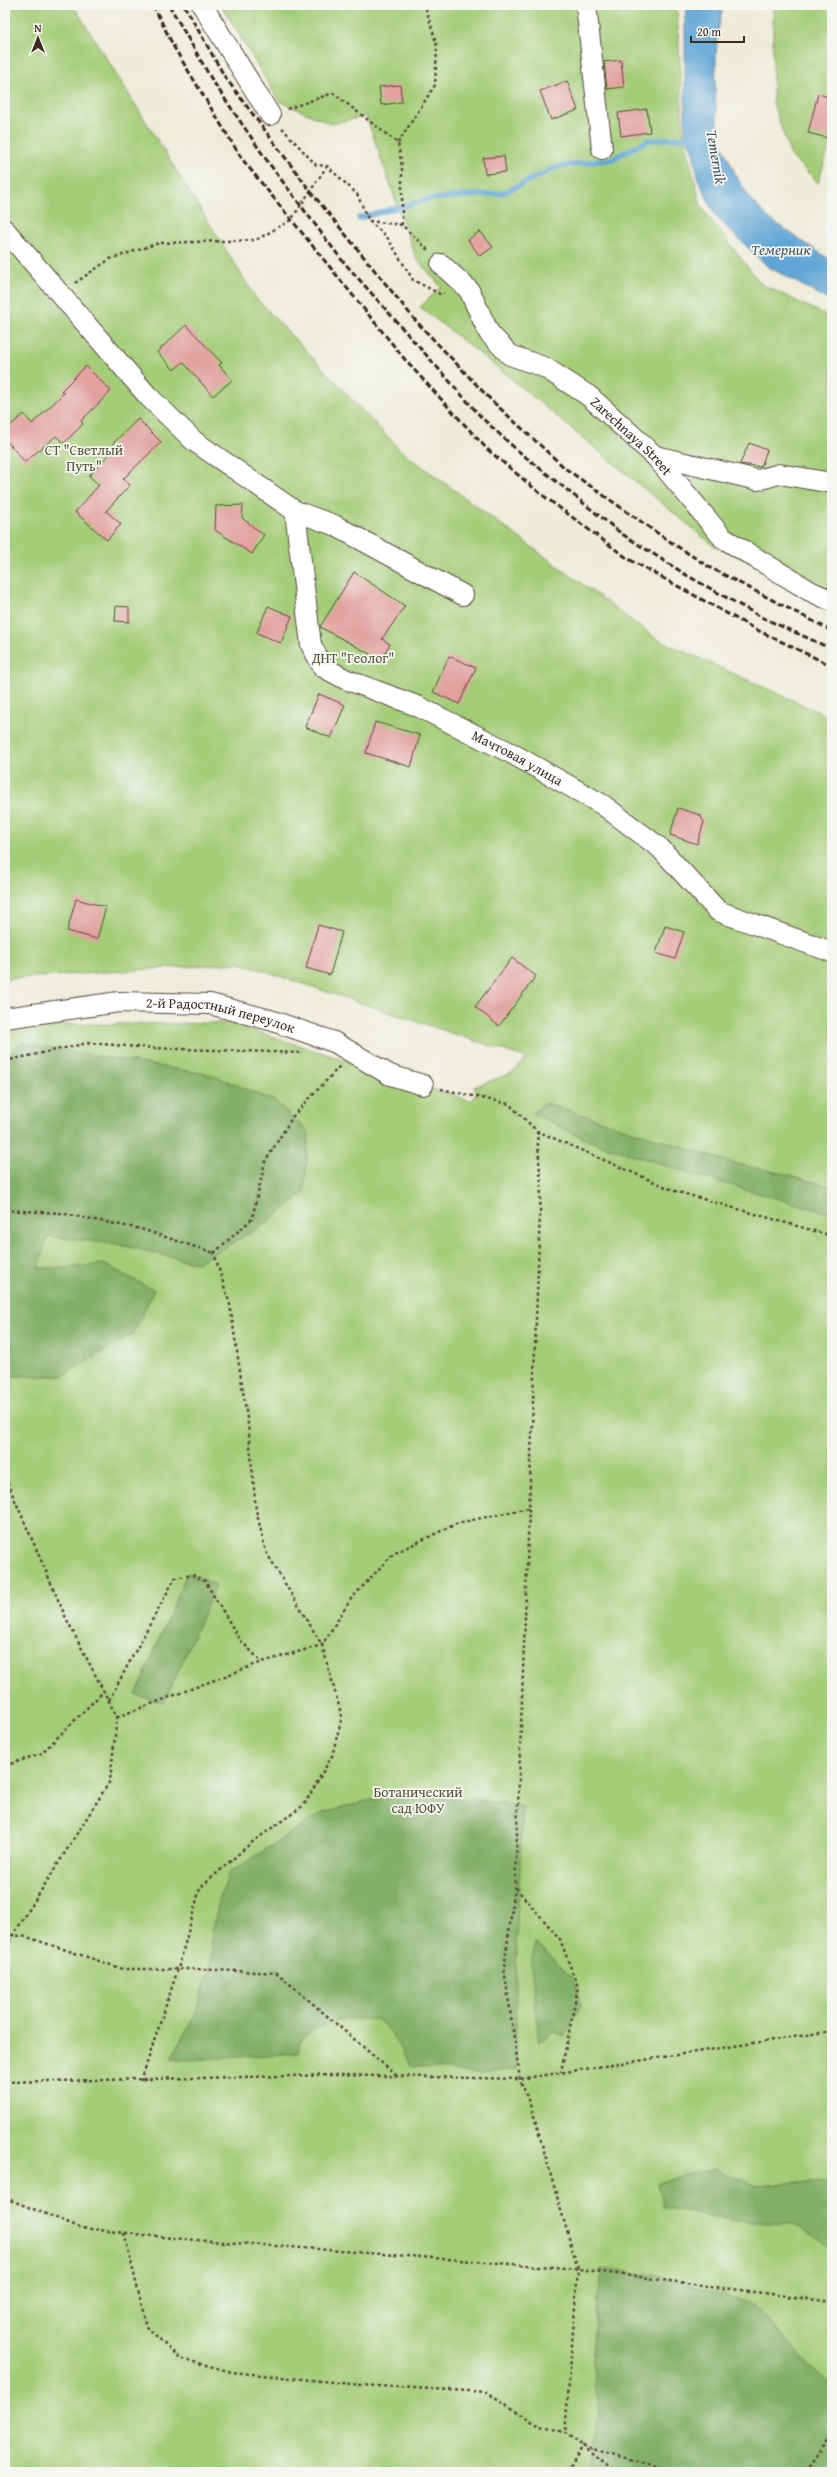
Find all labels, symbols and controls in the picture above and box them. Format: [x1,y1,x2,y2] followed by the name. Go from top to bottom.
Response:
[18,18,58,58] north arrow
[691,18,744,44] scale bar
[34,20,42,36] text: N
[697,23,721,40] text: 20 m
[701,128,732,186] water label: Temernik
[751,239,811,260] water label: Темерник
[586,392,677,480] street label: Zarechnaya Street
[45,440,123,476] park label: СТ "Светлый Путь"
[311,648,394,668] park label: ДНТ "Геолог"
[469,725,567,791] street label: Мачтовая улица
[146,993,298,1038] street label: 2-й Радостный переулок
[373,1782,463,1818] park label: Ботанический сад ЮФУ

